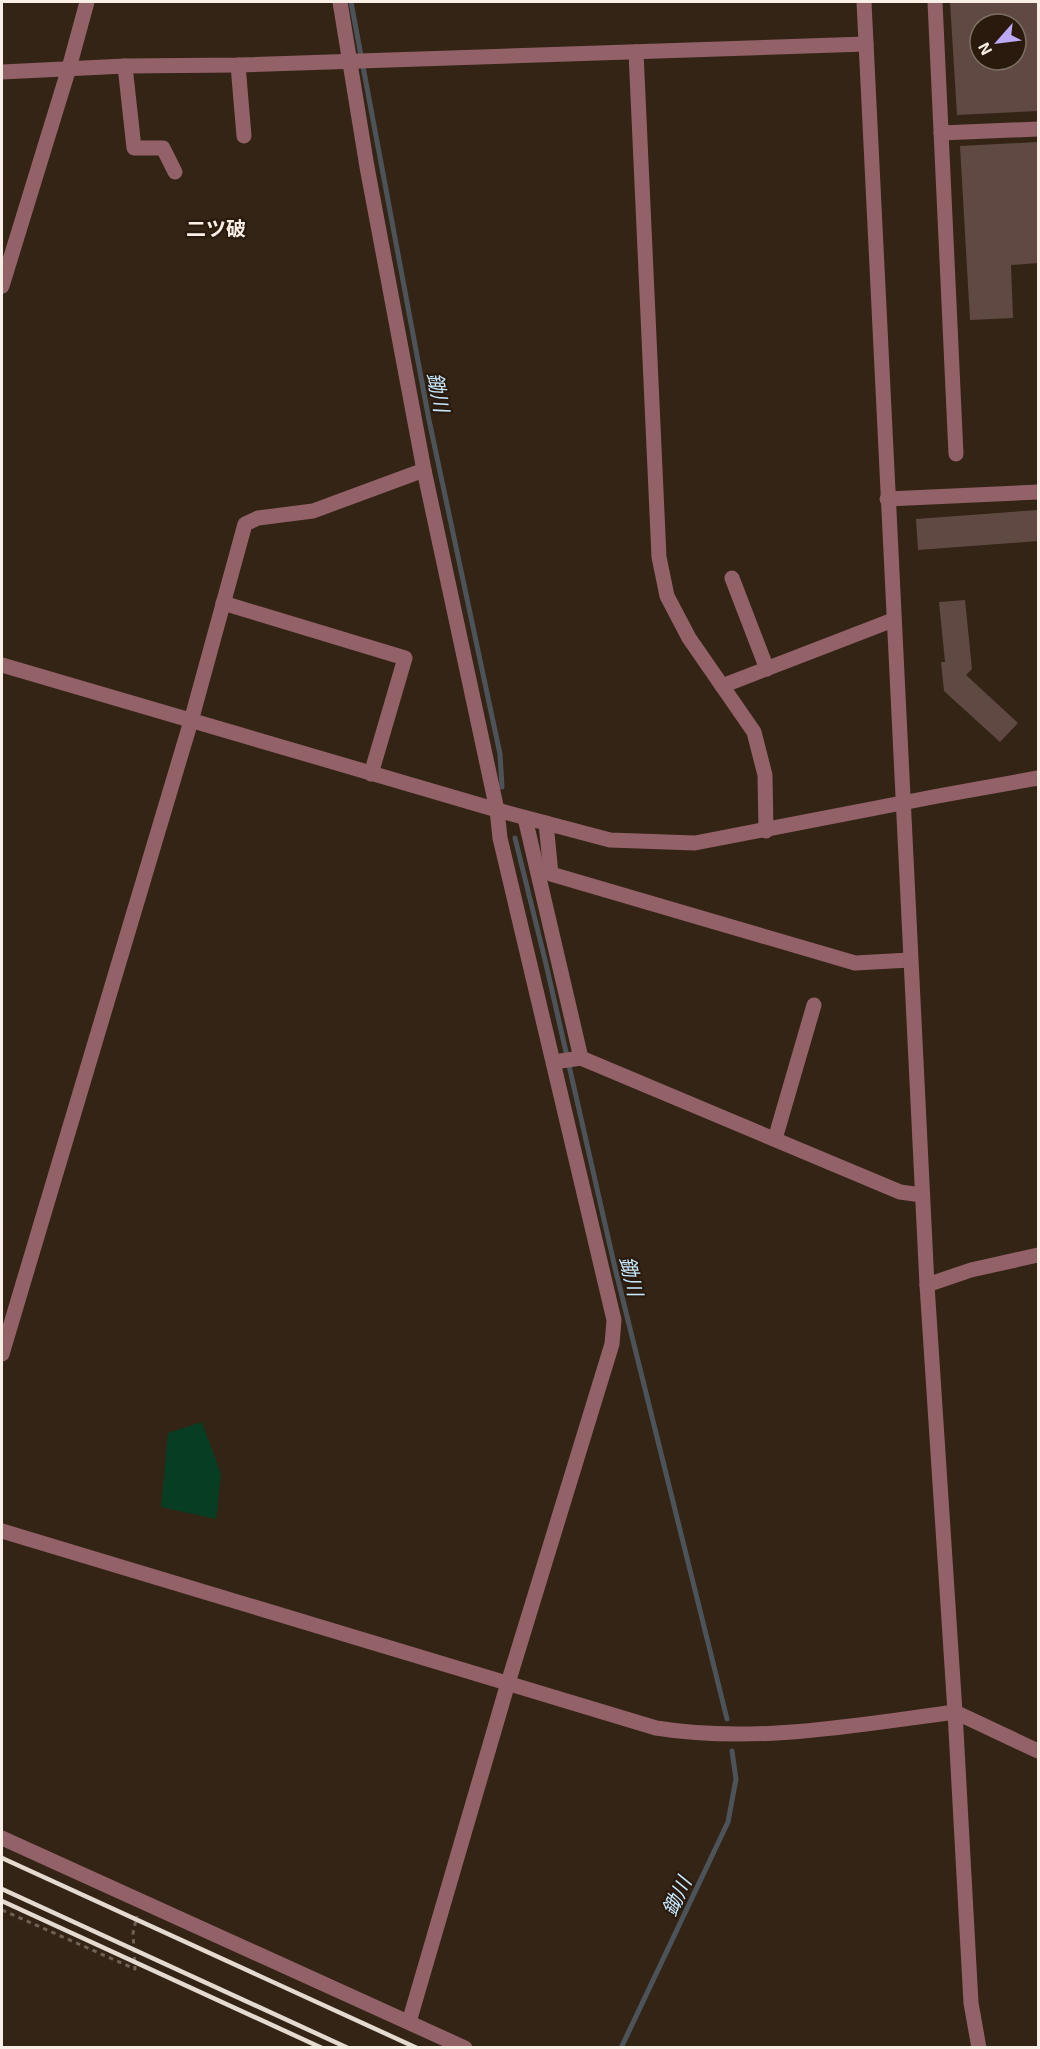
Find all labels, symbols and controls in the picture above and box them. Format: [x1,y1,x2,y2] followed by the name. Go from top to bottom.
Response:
[968,12,1028,72] north arrow
[973,40,995,59] text: N
[186,216,246,240] district label: 二ツ破
[423,370,455,416] water label: 鋤川
[616,1254,649,1300] water label: 鋤川
[657,1871,696,1919] water label: 鋤川

